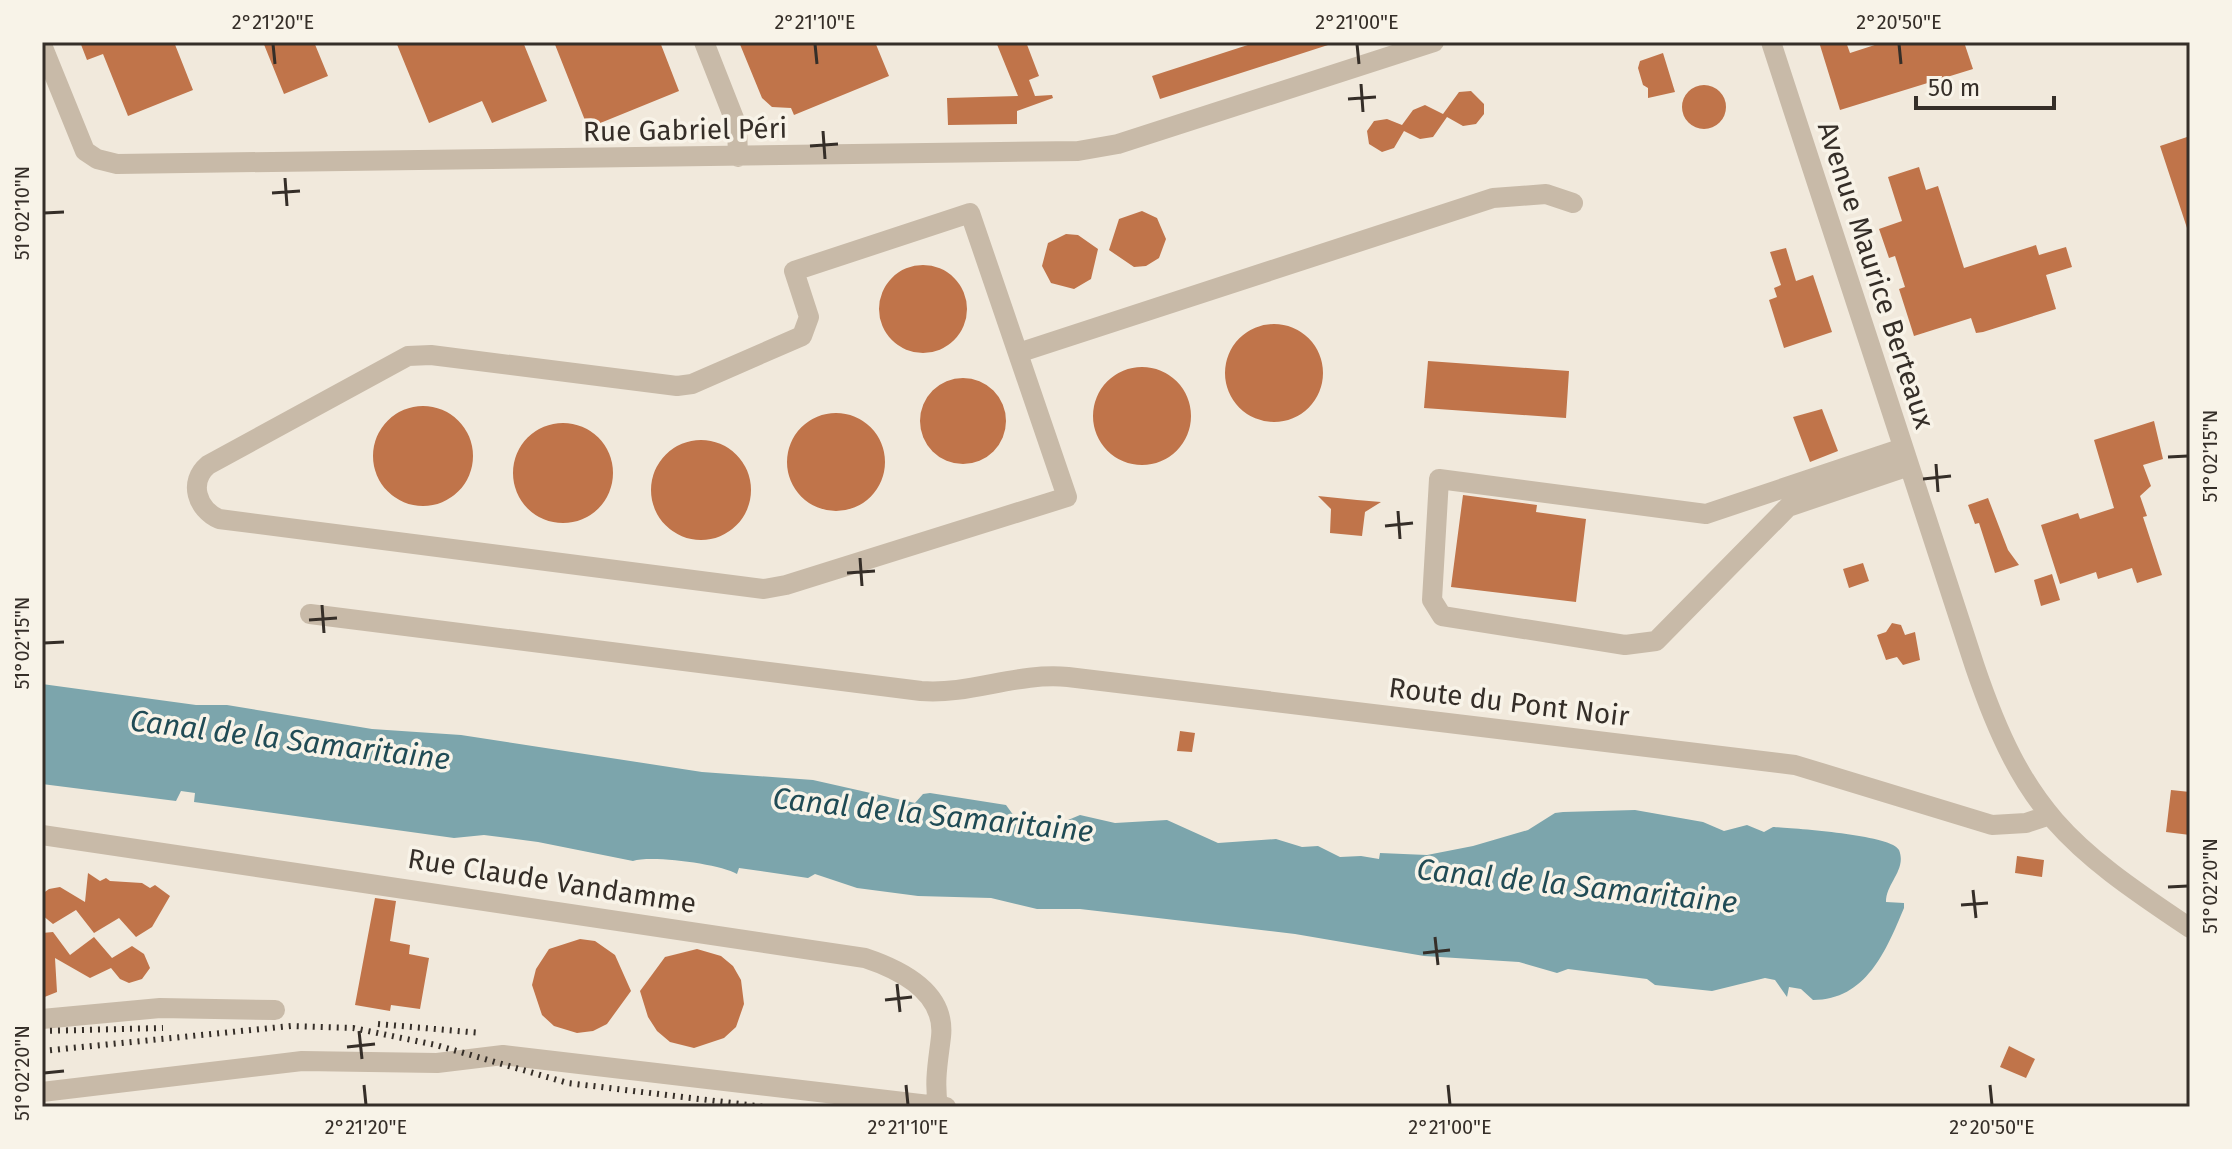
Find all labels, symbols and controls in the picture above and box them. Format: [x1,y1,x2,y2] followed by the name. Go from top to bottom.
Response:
[232,10,314,34] text: 2°21'20"E
[774,10,856,34] text: 2°21'10"E
[1315,10,1399,34] text: 2°21'00"E
[1856,10,1942,34] text: 2°20'50"E
[1916,60,2054,110] scale bar
[1928,74,1980,102] text: 50 m
[583,112,787,148] street label: Rue Gabriel Péri
[1811,117,1941,433] street label: Avenue Maurice Berteaux
[10,166,34,260] text: 51°02'10"N
[2198,409,2222,503] text: 51°02'15"N
[10,596,34,690] text: 51°02'15"N
[1387,671,1631,733] street label: Route du Pont Noir
[128,703,452,777] water label: Canal de la Samaritaine
[771,780,1095,850] water label: Canal de la Samaritaine
[2198,838,2222,934] text: 51°02'20"N
[405,842,699,920] street label: Rue Claude Vandamme
[1415,851,1739,921] water label: Canal de la Samaritaine
[10,1025,34,1121] text: 51°02'20"N
[325,1115,407,1139] text: 2°21'20"E
[867,1115,949,1139] text: 2°21'10"E
[1408,1115,1492,1139] text: 2°21'00"E
[1949,1115,2035,1139] text: 2°20'50"E

